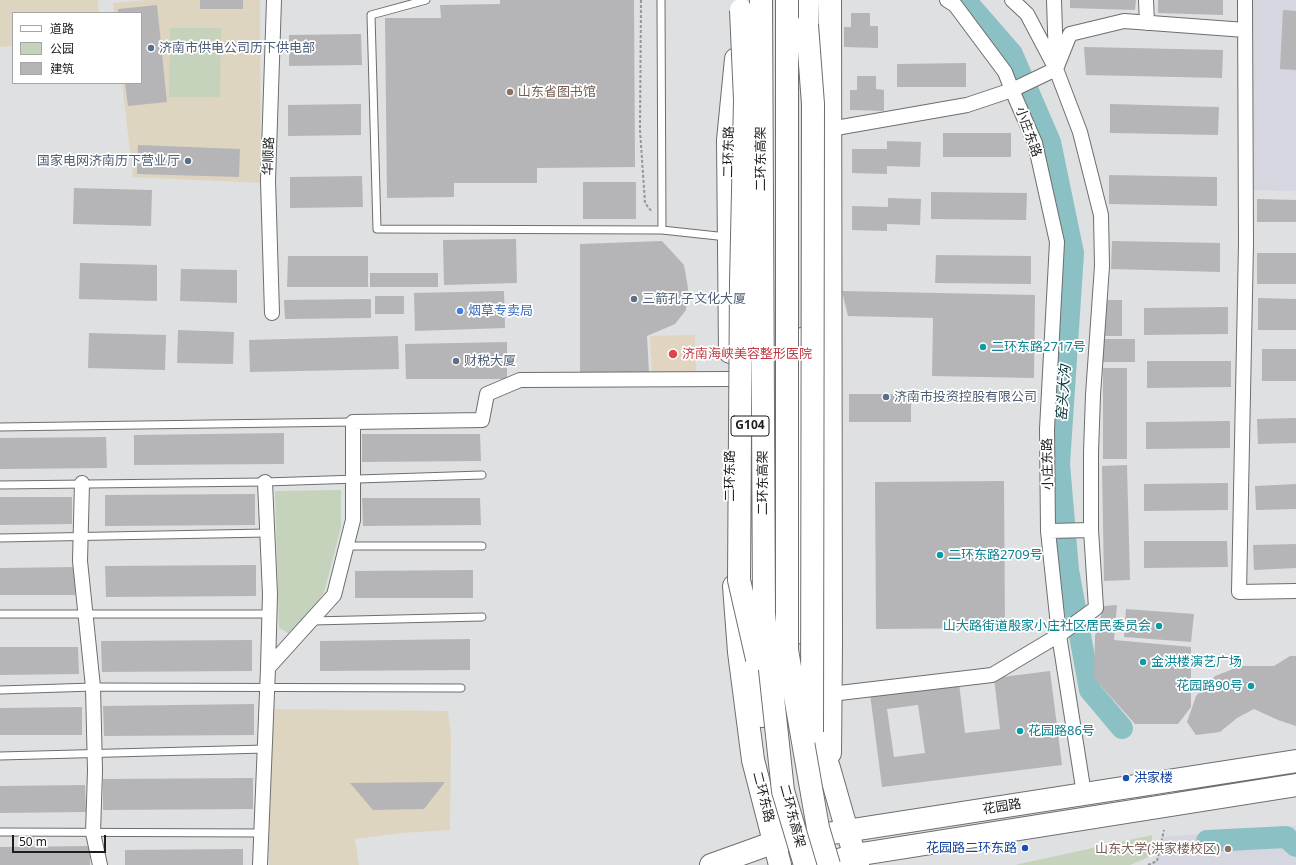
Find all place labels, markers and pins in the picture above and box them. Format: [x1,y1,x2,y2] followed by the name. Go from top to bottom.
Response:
[159,40,315,56] place label: 济南市供电公司历下供电部
[146,43,156,53] marker: 济南市供电公司历下供电部
[518,84,596,100] place label: 山东省图书馆
[505,87,515,97] marker: 山东省图书馆
[37,153,180,169] place label: 国家电网济南历下营业厅
[183,156,193,166] marker: 国家电网济南历下营业厅
[642,291,746,307] place label: 三箭孔子文化大厦
[629,294,639,304] marker: 三箭孔子文化大厦
[468,303,533,319] place label: 烟草专卖局
[455,306,465,316] marker: 烟草专卖局
[991,339,1086,355] place label: 二环东路2717号
[978,342,988,352] marker: 二环东路2717号
[682,346,812,362] place label: 济南海峡美容整形医院
[667,348,679,360] marker: 济南海峡美容整形医院
[464,353,516,369] place label: 财税大厦
[451,356,461,366] marker: 财税大厦
[894,389,1037,405] place label: 济南市投资控股有限公司
[881,392,891,402] marker: 济南市投资控股有限公司
[948,547,1043,563] place label: 二环东路2709号
[935,550,945,560] marker: 二环东路2709号
[943,618,1151,634] place label: 山大路街道殷家小庄社区居民委员会
[1154,621,1164,631] marker: 山大路街道殷家小庄社区居民委员会
[1151,654,1242,670] place label: 金洪楼演艺广场
[1138,657,1148,667] marker: 金洪楼演艺广场
[1176,678,1243,694] place label: 花园路90号
[1246,681,1256,691] marker: 花园路90号
[1028,723,1095,739] place label: 花园路86号
[1015,726,1025,736] marker: 花园路86号
[1134,770,1173,786] place label: 洪家楼
[1121,773,1131,783] marker: 洪家楼
[926,840,1017,856] place label: 花园路二环东路
[1095,841,1220,857] place label: 山东大学(洪家楼校区)
[1020,843,1030,853] marker: 花园路二环东路
[1223,844,1233,854] marker: 山东大学(洪家楼校区)

